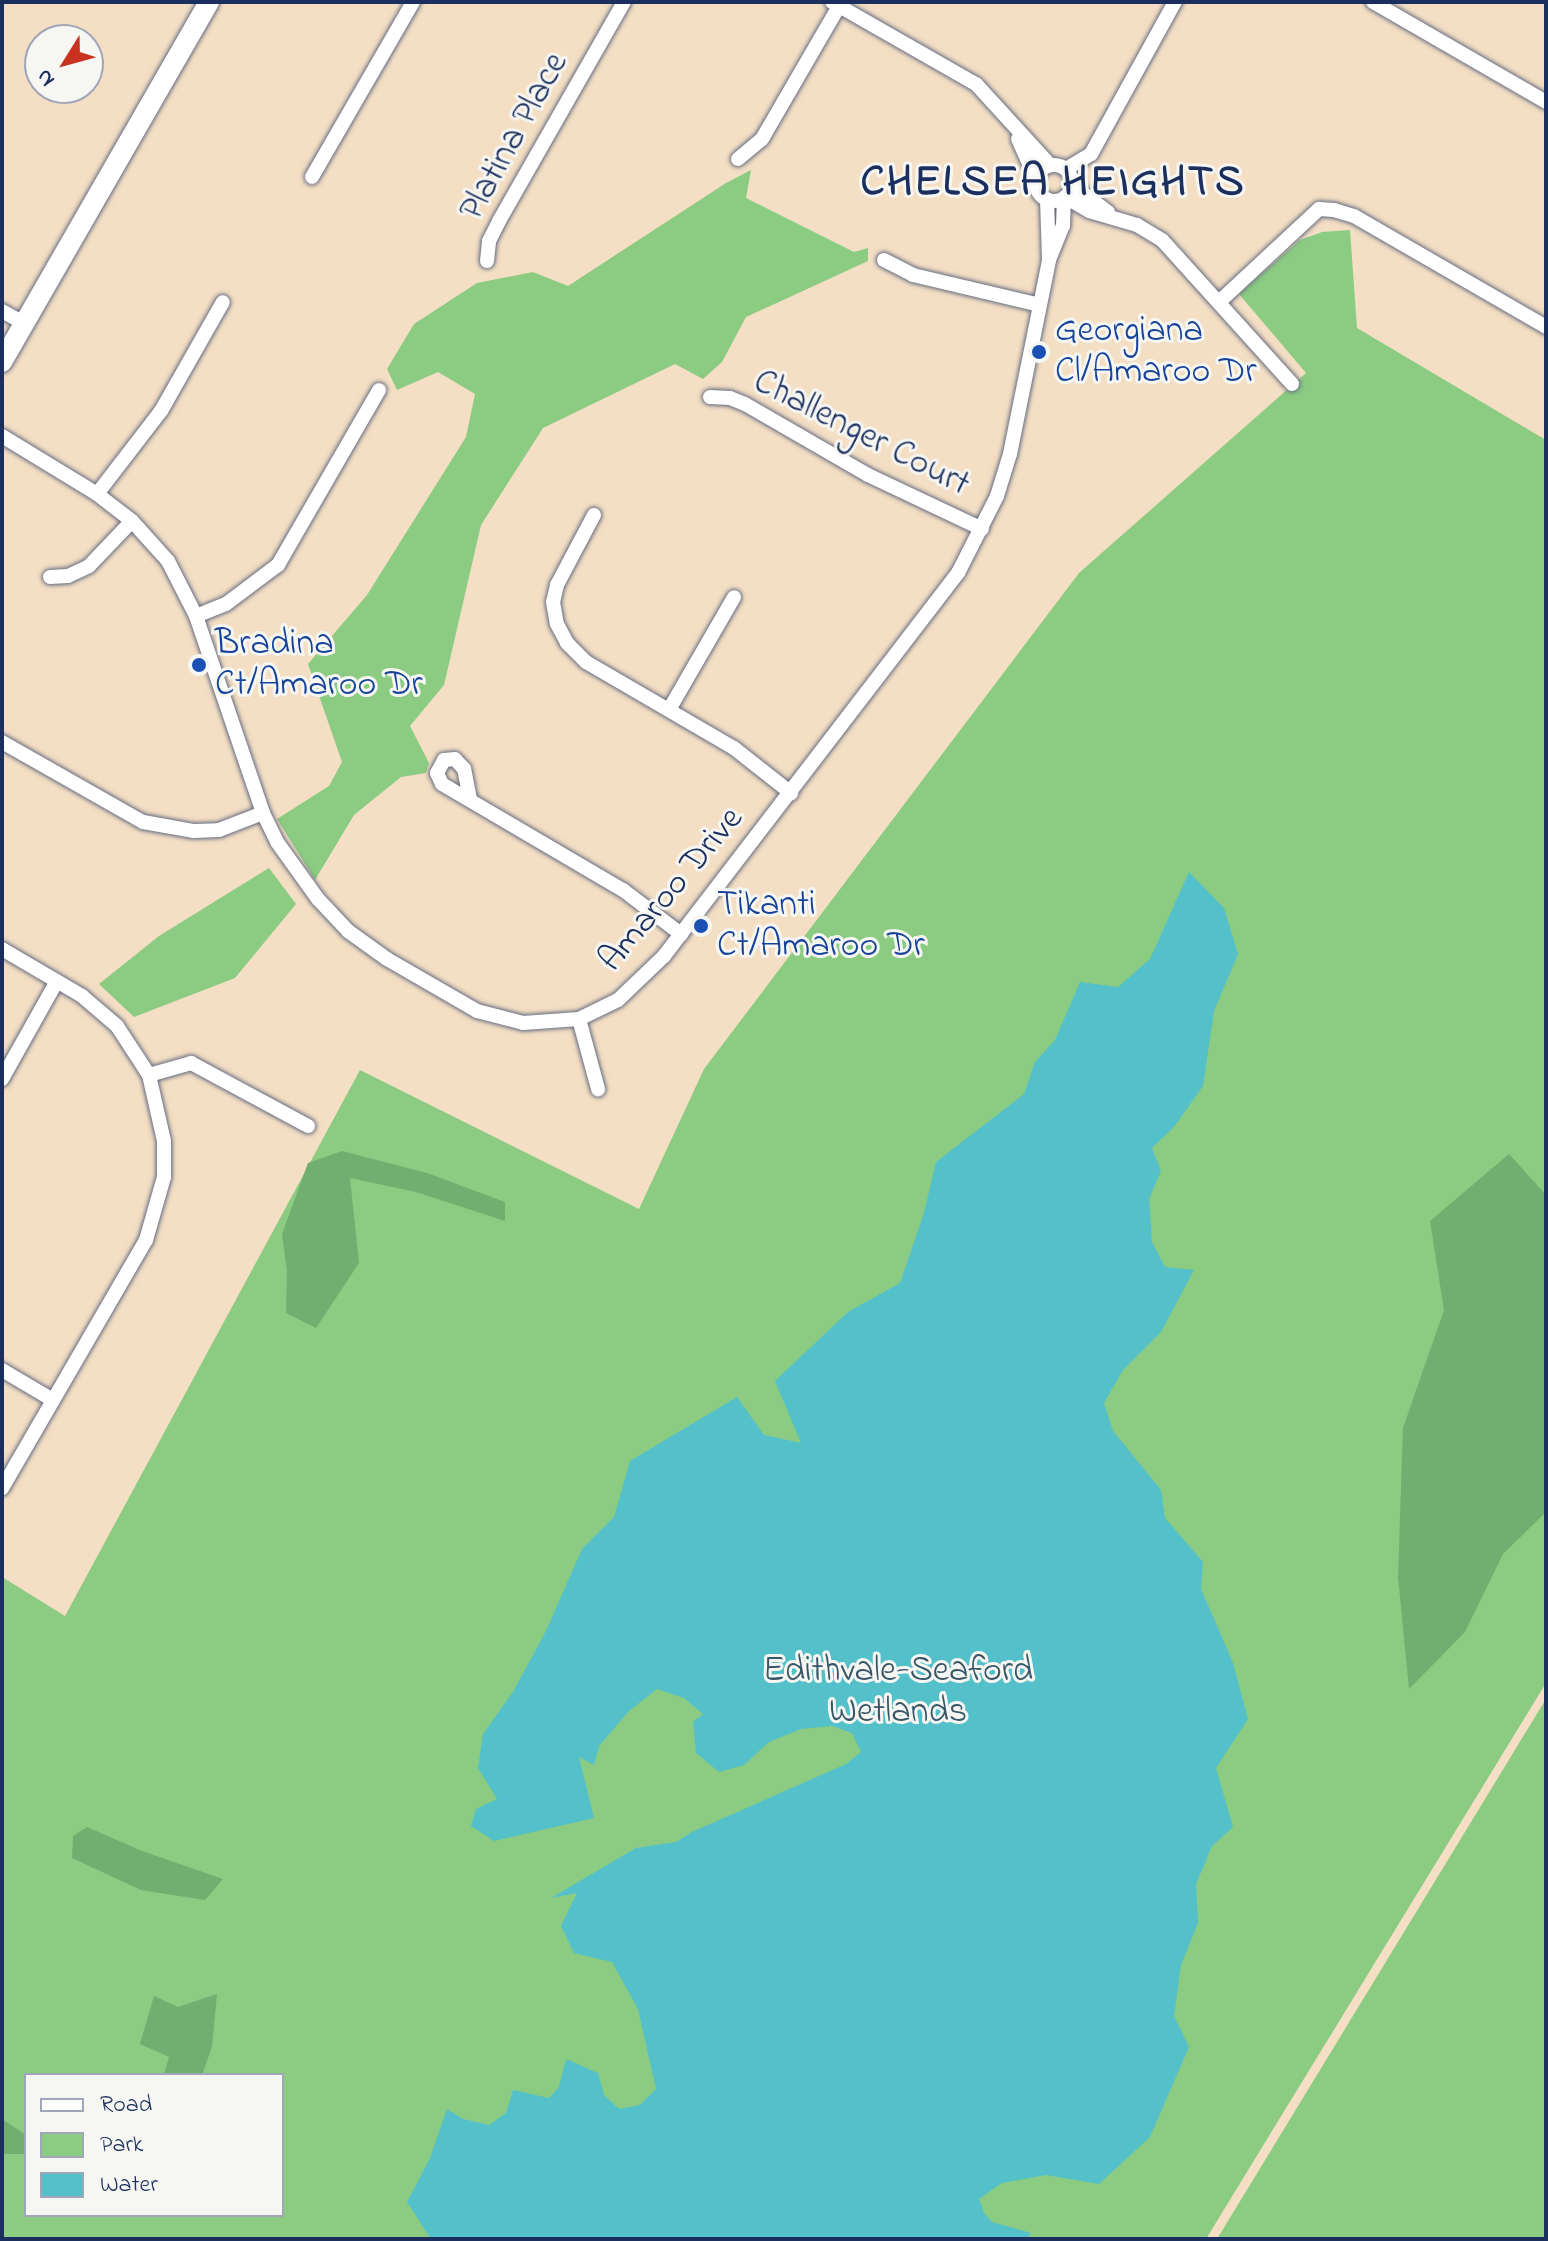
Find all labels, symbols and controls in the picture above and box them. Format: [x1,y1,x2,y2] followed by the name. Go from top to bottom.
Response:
[24,24,104,104] north arrow
[451,46,579,228] street label: Platina Place
[29,62,64,93] text: N
[861,157,1245,209] district label: CHELSEA HEIGHTS
[1055,309,1257,394] place label: Georgiana Cl/Amaroo Dr
[1030,343,1048,361] marker: Georgiana Cl/Amaroo Dr
[746,361,976,507] street label: Challenger Court
[215,622,423,707] place label: Bradina Ct/Amaroo Dr
[190,656,208,674] marker: Bradina Ct/Amaroo Dr
[590,799,754,981] street label: Amaroo Drive
[717,883,925,968] place label: Tikanti Ct/Amaroo Dr
[692,917,710,935] marker: Tikanti Ct/Amaroo Dr
[763,1649,1033,1734] park label: Edithvale-Seaford Wetlands
[24,2073,284,2217] legend
[100,2088,152,2123] text: Road
[100,2128,143,2163] text: Park
[100,2168,158,2203] text: Water

